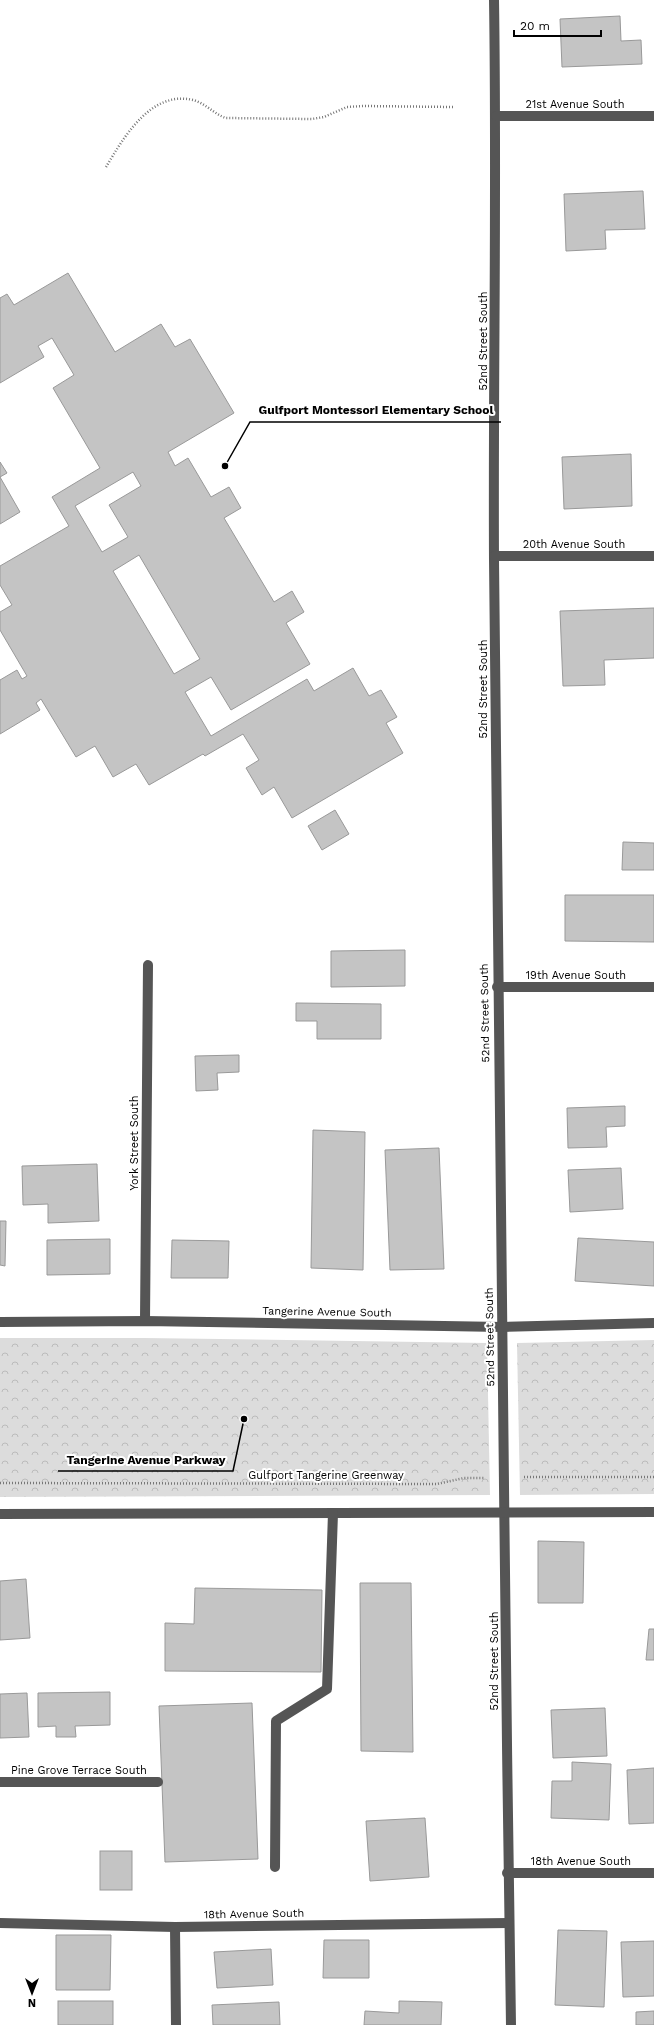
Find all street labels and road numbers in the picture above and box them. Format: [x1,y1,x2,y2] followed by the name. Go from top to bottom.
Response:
[526,98,624,111] street label: 21st Avenue South
[477,292,490,391] street label: 52nd Street South
[523,538,625,551] street label: 20th Avenue South
[477,640,490,739] street label: 52nd Street South
[478,963,492,1063] street label: 52nd Street South
[526,969,626,982] street label: 19th Avenue South
[128,1095,141,1191] street label: York Street South
[483,1287,497,1387] street label: 52nd Street South
[262,1304,392,1320] street label: Tangerine Avenue South
[248,1469,404,1482] street label: Gulfport Tangerine Greenway
[488,1612,501,1711] street label: 52nd Street South
[11,1764,147,1777] street label: Pine Grove Terrace South
[531,1855,631,1868] street label: 18th Avenue South
[204,1907,304,1921] street label: 18th Avenue South

